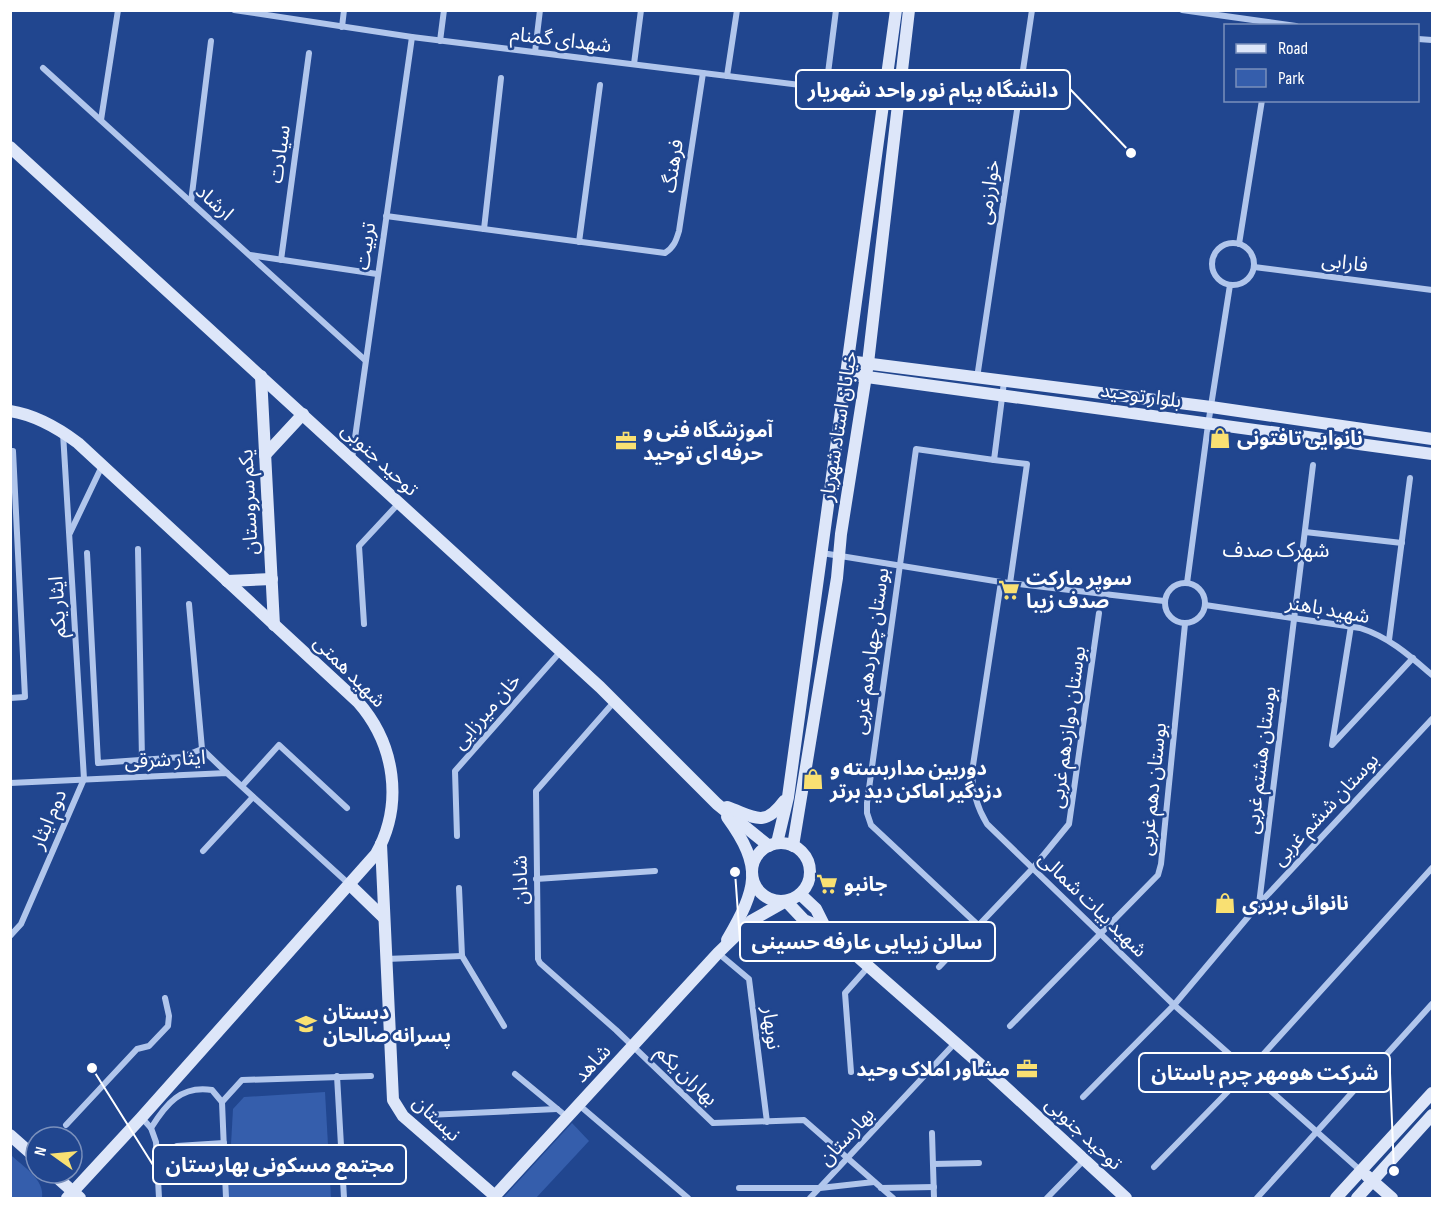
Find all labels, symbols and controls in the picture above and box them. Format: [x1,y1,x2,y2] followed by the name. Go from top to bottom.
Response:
[509,22,613,60] street label: شهدای گمنام
[1224,24,1419,102] legend
[1278,38,1308,59] text: Road
[1278,68,1304,89] text: Park
[796,70,1070,109] callout: دانشگاه پیام نور واحد شهریار
[807,78,1058,106] text: دانشگاه پیام نور واحد شهریار
[264,124,296,185] street label: سیادت
[657,138,689,195] street label: فرهنگ
[973,158,1005,226] street label: خوارزمی
[190,180,238,226] street label: ارشاد
[351,221,381,272] street label: تربیت
[1320,248,1369,278] street label: فارابی
[815,349,863,504] street label: خیابان استاد شهریار
[1099,378,1183,414] street label: بلوار توحید
[336,418,423,502] street label: توحید جنوبی
[643,419,774,466] place label: آموزشگاه فنی و حرفه ای توحید
[1208,426,1232,450] shop icon: نانوایی تافتونی
[1237,427,1363,451] place label: نانوایی تافتونی
[614,429,638,453] office icon: آموزشگاه فنی و حرفه ای توحید
[234,448,266,555] street label: یکم سروستان
[1222,538,1330,563] district label: شهرک صدف
[847,566,897,736] street label: بوستان چهاردهم غربی
[1026,567,1132,614] place label: سوپر مارکت صدف زیبا
[44,575,74,638] street label: ایثار یکم
[997,578,1021,602] supermarket icon: سوپر مارکت صدف زیبا
[1283,591,1372,629] street label: شهید باهنر
[308,631,390,713] street label: شهید همتی
[1045,644,1093,810] street label: بوستان دوازدهم غربی
[447,669,526,754] street label: خان میرزایی
[1240,685,1284,836] street label: بوستان هشتم غربی
[1134,721,1174,857] street label: بوستان دهم غربی
[124,746,206,774] street label: ایثار شرقی
[1267,748,1386,872] street label: بوستان ششم غربی
[829,757,1002,804] place label: دوربین مداربسته و دزدگیر اماکن دید برتر
[801,767,825,791] shop icon: دوربین مداربسته و دزدگیر اماکن دید برتر
[25,786,74,855] street label: دوم ایثار
[1033,847,1152,963] street label: شهید بیات شمالی
[509,855,533,905] street label: شادان
[815,872,839,896] supermarket icon: جانبو
[844,873,888,897] place label: جانبو
[1213,891,1237,915] shop icon: نانوائی بربری
[1242,892,1349,916] place label: نانوائی بربری
[740,922,995,961] callout: سالن زیبایی عارفه حسینی
[752,930,982,955] text: سالن زیبایی عارفه حسینی
[323,1001,451,1049] place label: دبستان پسرانه صالحان
[756,1004,786,1051] street label: نوبهار
[294,1012,318,1036] school or university icon: دبستان پسرانه صالحان
[569,1040,616,1088] street label: شاهد
[649,1040,722,1113] street label: بهاران یکم
[1139,1053,1390,1092] callout: شرکت هومهر چرم باستان
[1015,1057,1039,1081] office icon: مشاور املاک وحید
[856,1058,1010,1082] place label: مشاور املاک وحید
[1151,1061,1379,1089] text: شرکت هومهر چرم باستان
[407,1091,465,1147] street label: نيستان
[1040,1092,1127,1176] street label: توحید جنوبی
[814,1103,880,1171] street label: بهارستان
[24,1125,84,1185] north arrow
[31,1145,51,1158] text: N
[153,1145,406,1184] callout: مجتمع مسکونی بهارستان
[166,1153,394,1180] text: مجتمع مسکونی بهارستان

